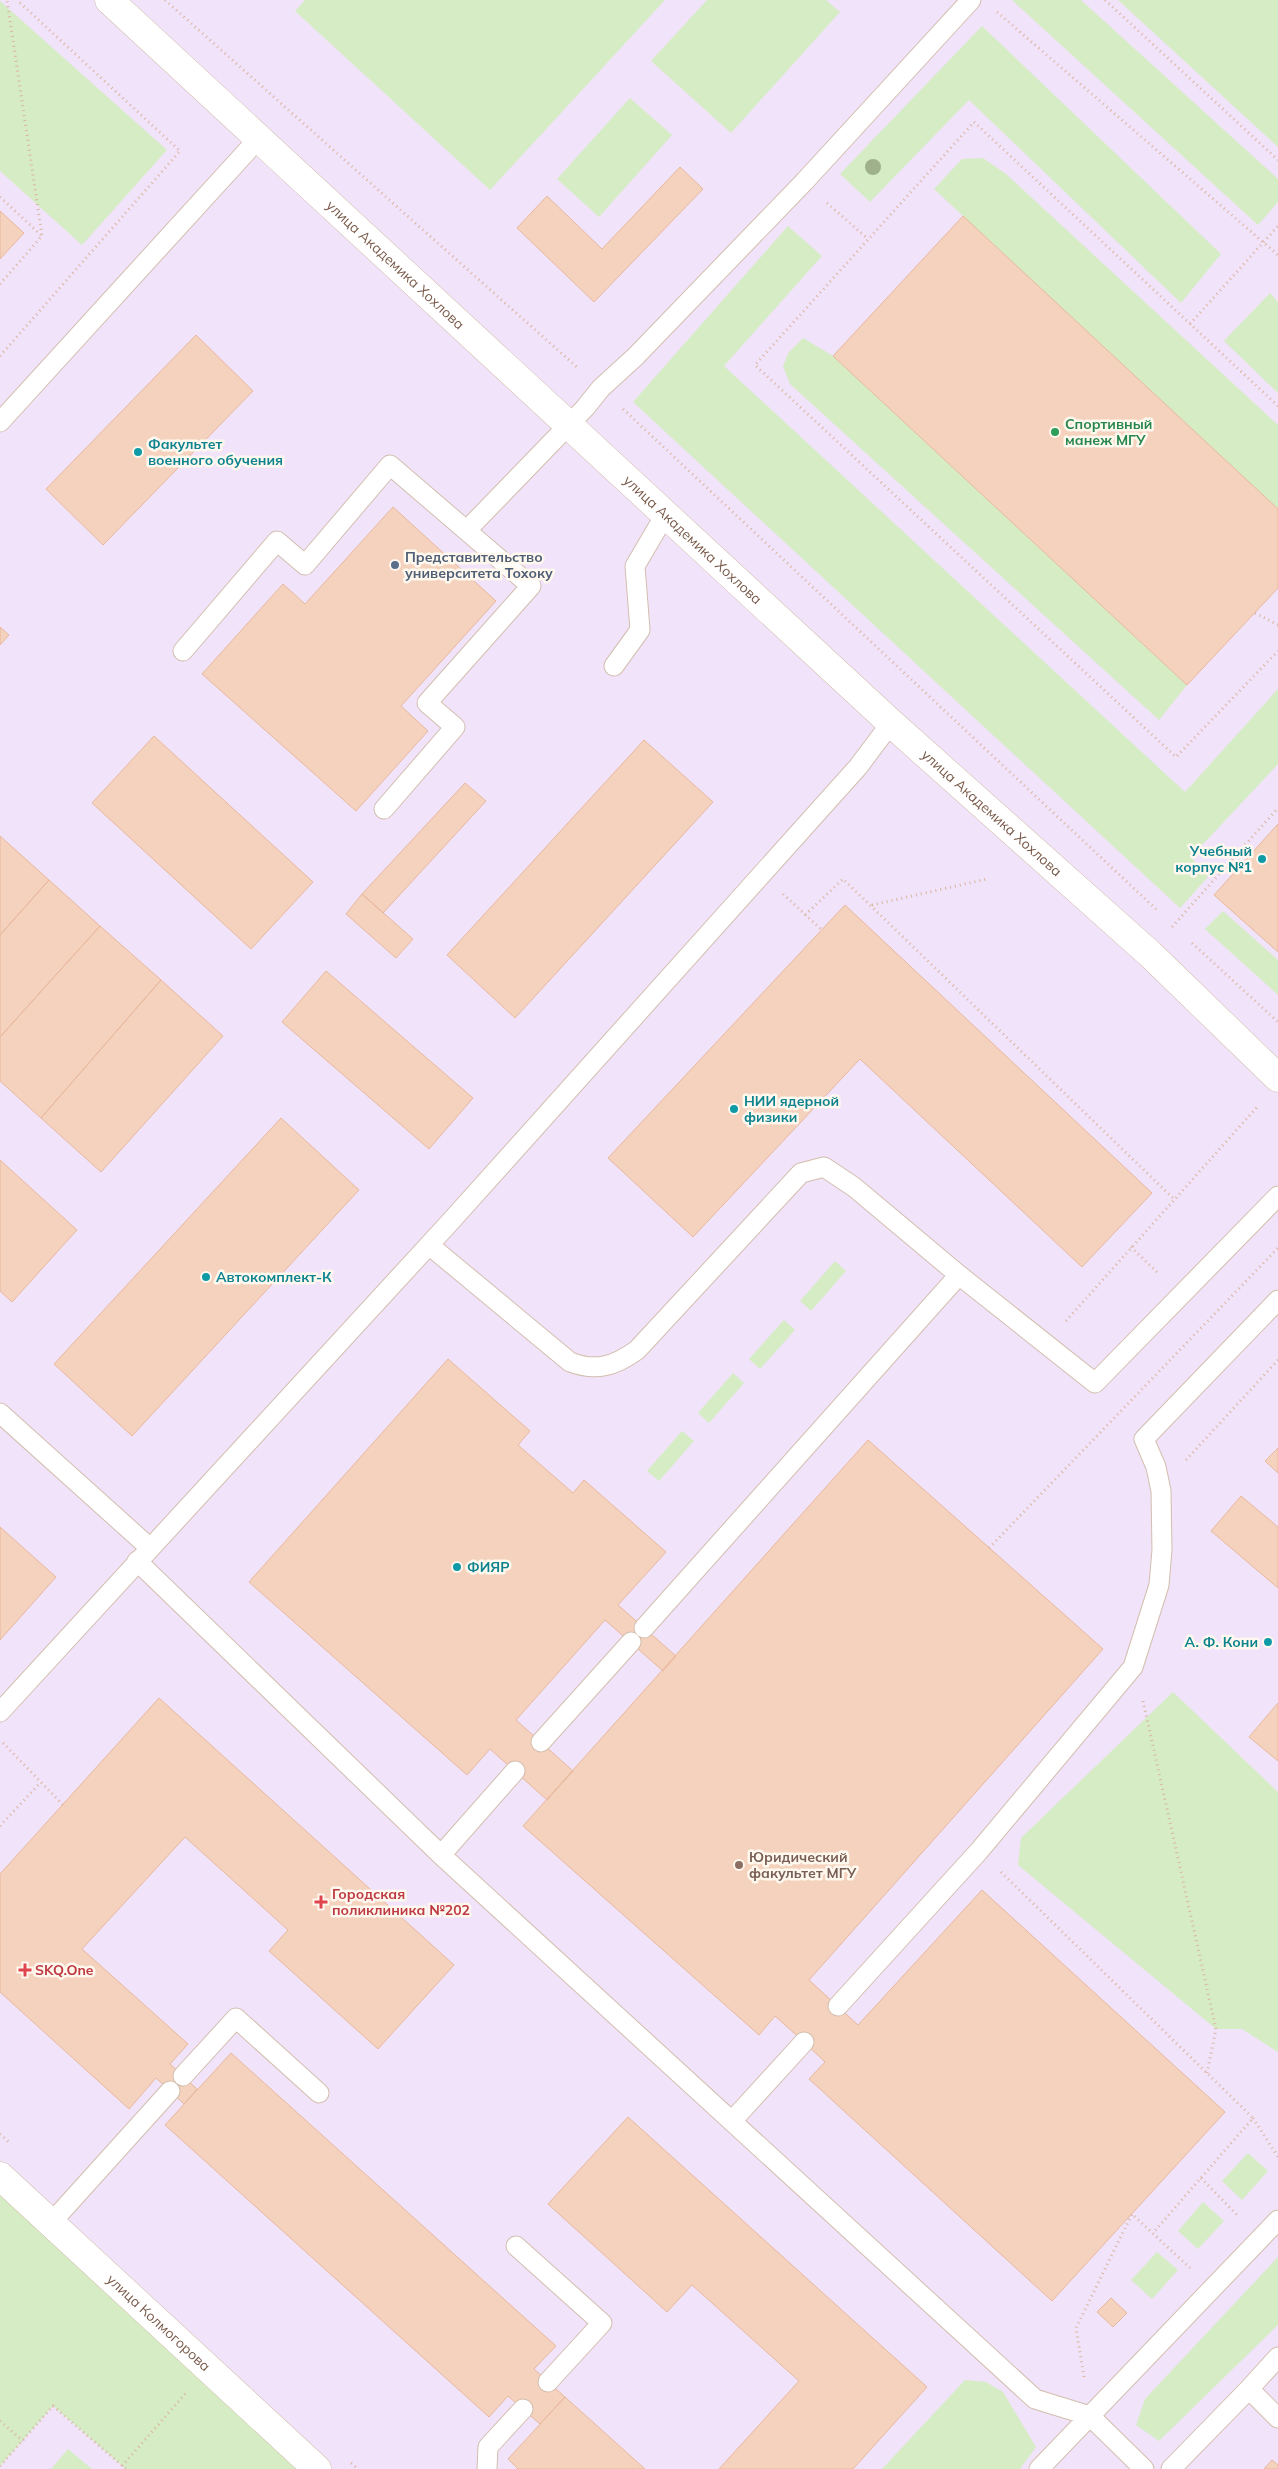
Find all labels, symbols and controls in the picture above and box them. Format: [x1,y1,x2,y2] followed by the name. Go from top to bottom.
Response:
[322,196,468,333] street label: улица Академика Хохлова
[1065,415,1152,449] place label: Спортивный манеж МГУ
[1049,426,1061,438] marker: Спортивный манеж МГУ
[148,435,283,469] place label: Факультет военного обучения
[132,446,144,458] marker: Факультет военного обучения
[620,471,766,608] street label: улица Академика Хохлова
[405,548,553,582] place label: Представительство университета Тохоку
[389,559,401,571] marker: Представительство университета Тохоку
[918,746,1066,880] street label: улица Академика Хохлова
[1175,842,1252,876] place label: Учебный корпус №1
[1256,853,1268,865] marker: Учебный корпус №1
[744,1092,839,1126] place label: НИИ ядерной физики
[728,1103,740,1115] marker: НИИ ядерной физики
[216,1268,332,1286] place label: Автокомплект-К
[200,1271,212,1283] marker: Автокомплект-К
[467,1558,509,1576] place label: ФИЯР
[451,1561,463,1573] marker: ФИЯР
[1185,1633,1258,1651] place label: А. Ф. Кони
[1262,1636,1274,1648] marker: А. Ф. Кони
[749,1848,857,1882] place label: Юридический факультет МГУ
[733,1859,745,1871] marker: Юридический факультет МГУ
[332,1885,470,1919] place label: Городская поликлиника №202
[314,1895,328,1909] marker: Городская поликлиника №202
[35,1961,94,1979] place label: SKQ.One
[19,1964,31,1976] marker: SKQ.One
[103,2270,214,2375] street label: улица Колмогорова

